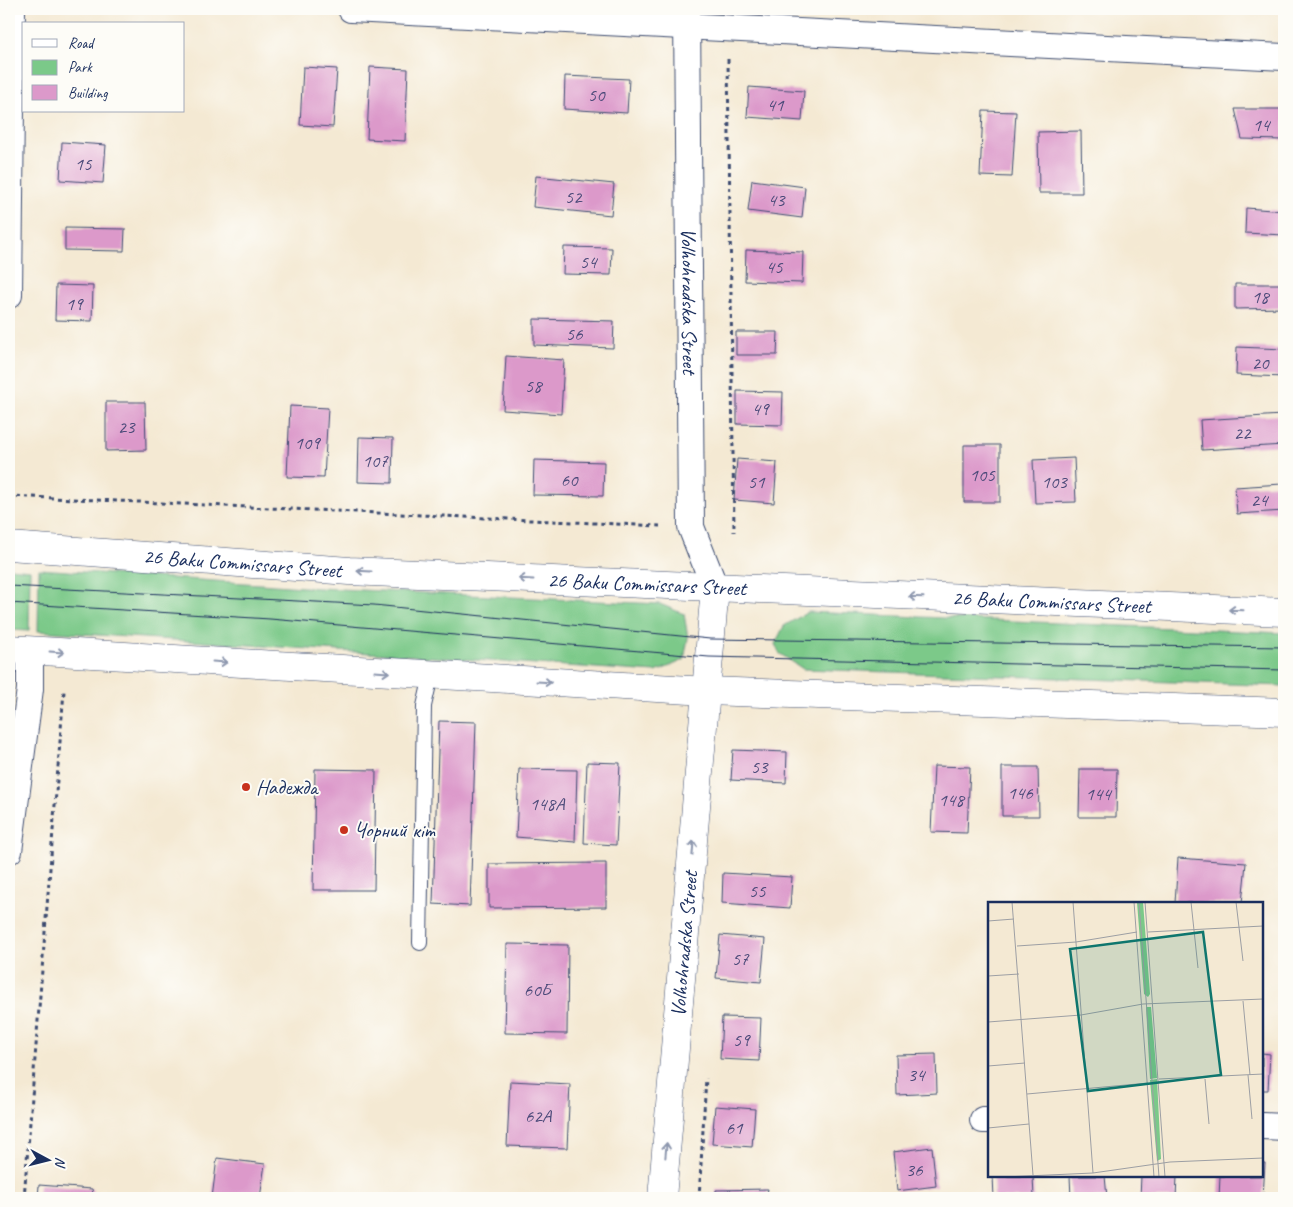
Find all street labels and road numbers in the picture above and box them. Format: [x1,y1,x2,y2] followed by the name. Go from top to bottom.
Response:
[676,228,703,376] street label: Volhohradska Street
[142,543,344,584] street label: 26 Baku Commissars Street
[547,567,749,601] street label: 26 Baku Commissars Street
[952,584,1153,619] street label: 26 Baku Commissars Street
[665,868,704,1018] street label: Volhohradska Street

